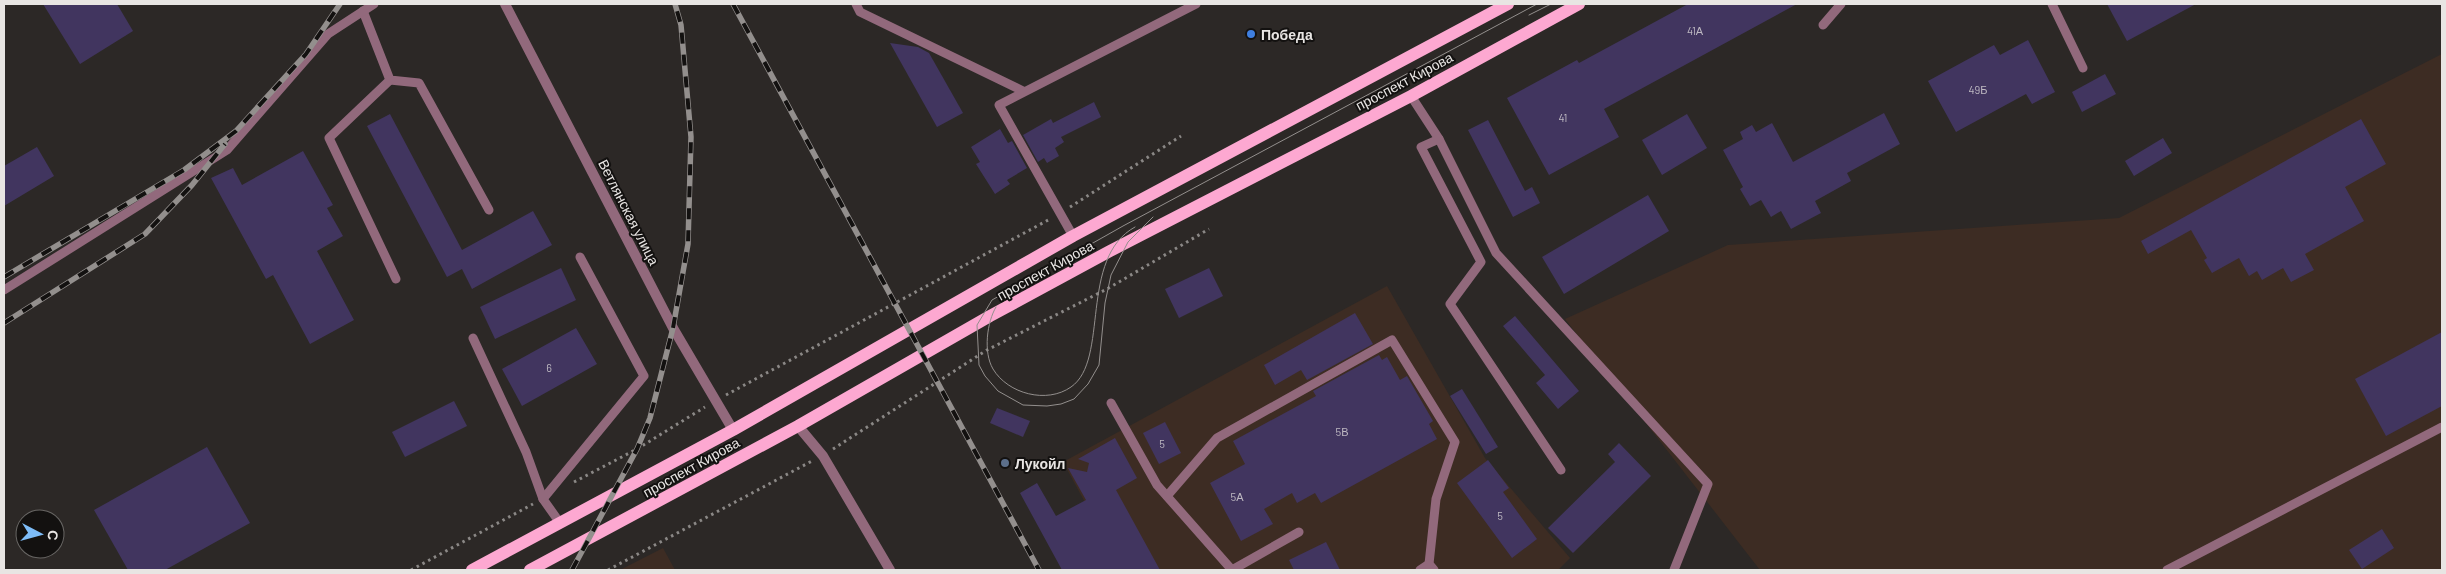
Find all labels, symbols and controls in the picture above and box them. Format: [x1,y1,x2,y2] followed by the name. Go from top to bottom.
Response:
[1687,24,1704,37] house number: 41А
[1261,26,1313,43] place label: Победа
[1245,28,1257,40] marker: Победа
[1352,48,1456,114] street label: проспект Кирова
[1968,83,1988,96] house number: 49Б
[1559,111,1567,124] house number: 41
[595,156,663,268] street label: Ветлянская улица
[994,236,1096,304] street label: проспект Кирова
[546,361,552,374] house number: 6
[1336,425,1349,438] house number: 5В
[640,433,742,501] street label: проспект Кирова
[1159,437,1165,450] house number: 5
[1015,455,1065,472] place label: Лукойл
[999,457,1011,469] marker: Лукойл
[1231,490,1244,503] house number: 5А
[15,509,65,559] north arrow
[1497,509,1503,522] house number: 5
[44,529,62,541] text: С

